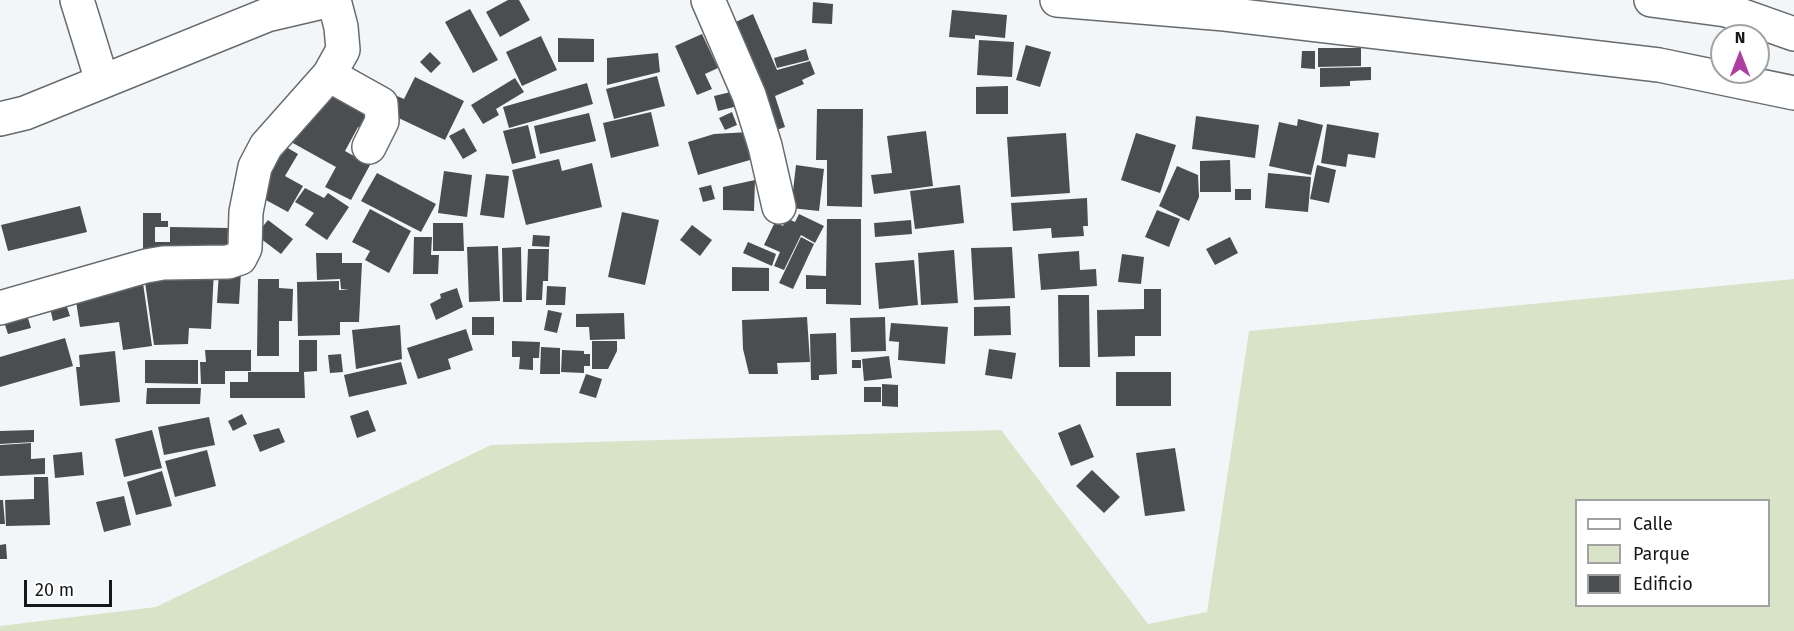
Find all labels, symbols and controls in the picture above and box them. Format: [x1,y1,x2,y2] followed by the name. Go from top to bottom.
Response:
[1710,24,1770,84] north arrow
[1735,28,1745,47] text: N
[1575,499,1770,607] legend
[1633,513,1673,535] text: Calle
[1633,543,1690,565] text: Parque
[27,568,116,606] scale bar
[1633,573,1693,595] text: Edificio
[35,579,74,601] text: 20 m

